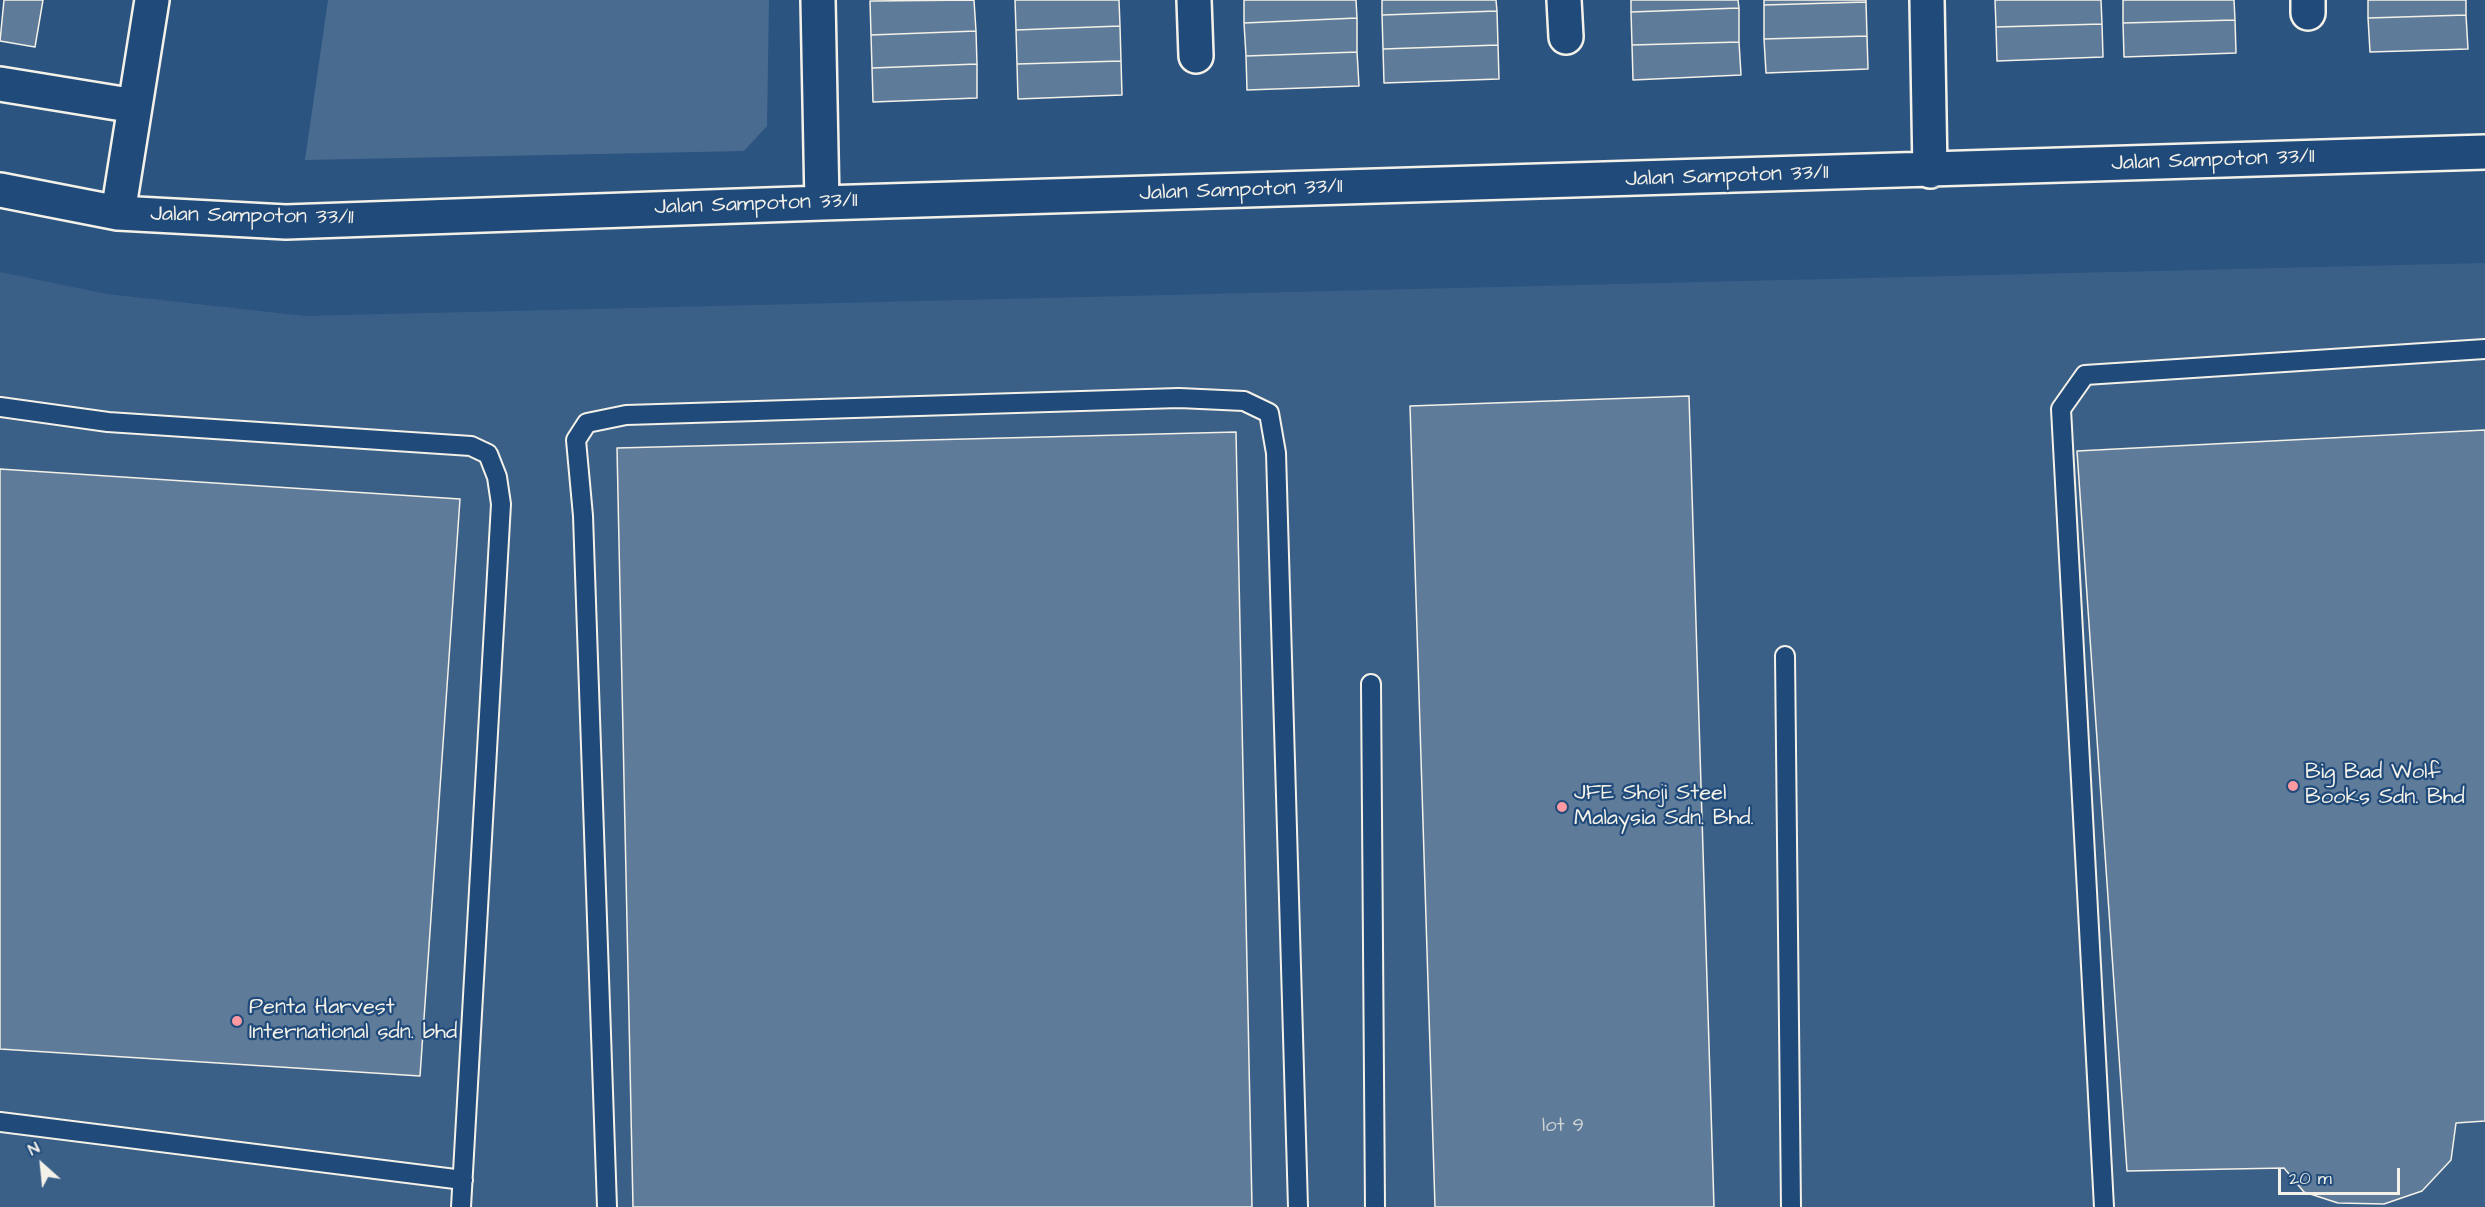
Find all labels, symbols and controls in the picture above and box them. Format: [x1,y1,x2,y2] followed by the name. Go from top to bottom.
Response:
[2111,144,2315,178] street label: Jalan Sampoton 33/11
[1625,160,1829,194] street label: Jalan Sampoton 33/11
[1139,174,1343,208] street label: Jalan Sampoton 33/11
[654,188,858,222] street label: Jalan Sampoton 33/11
[150,202,354,232] street label: Jalan Sampoton 33/11
[2305,760,2465,812] place label: Big Bad Wolf Books Sdn. Bhd
[2286,779,2300,793] marker: Big Bad Wolf Books Sdn. Bhd
[1574,781,1754,832] place label: JFE Shoji Steel Malaysia Sdn. Bhd.
[1555,800,1569,814] marker: JFE Shoji Steel Malaysia Sdn. Bhd.
[249,995,457,1046] place label: Penta Harvest International sdn. bhd
[230,1014,244,1028] marker: Penta Harvest International sdn. bhd
[1542,1115,1584,1139] house number: lot 9
[12,1135,72,1195] north arrow
[24,1137,43,1161] text: N
[2281,1156,2402,1194] scale bar
[2289,1166,2332,1191] text: 20 m

